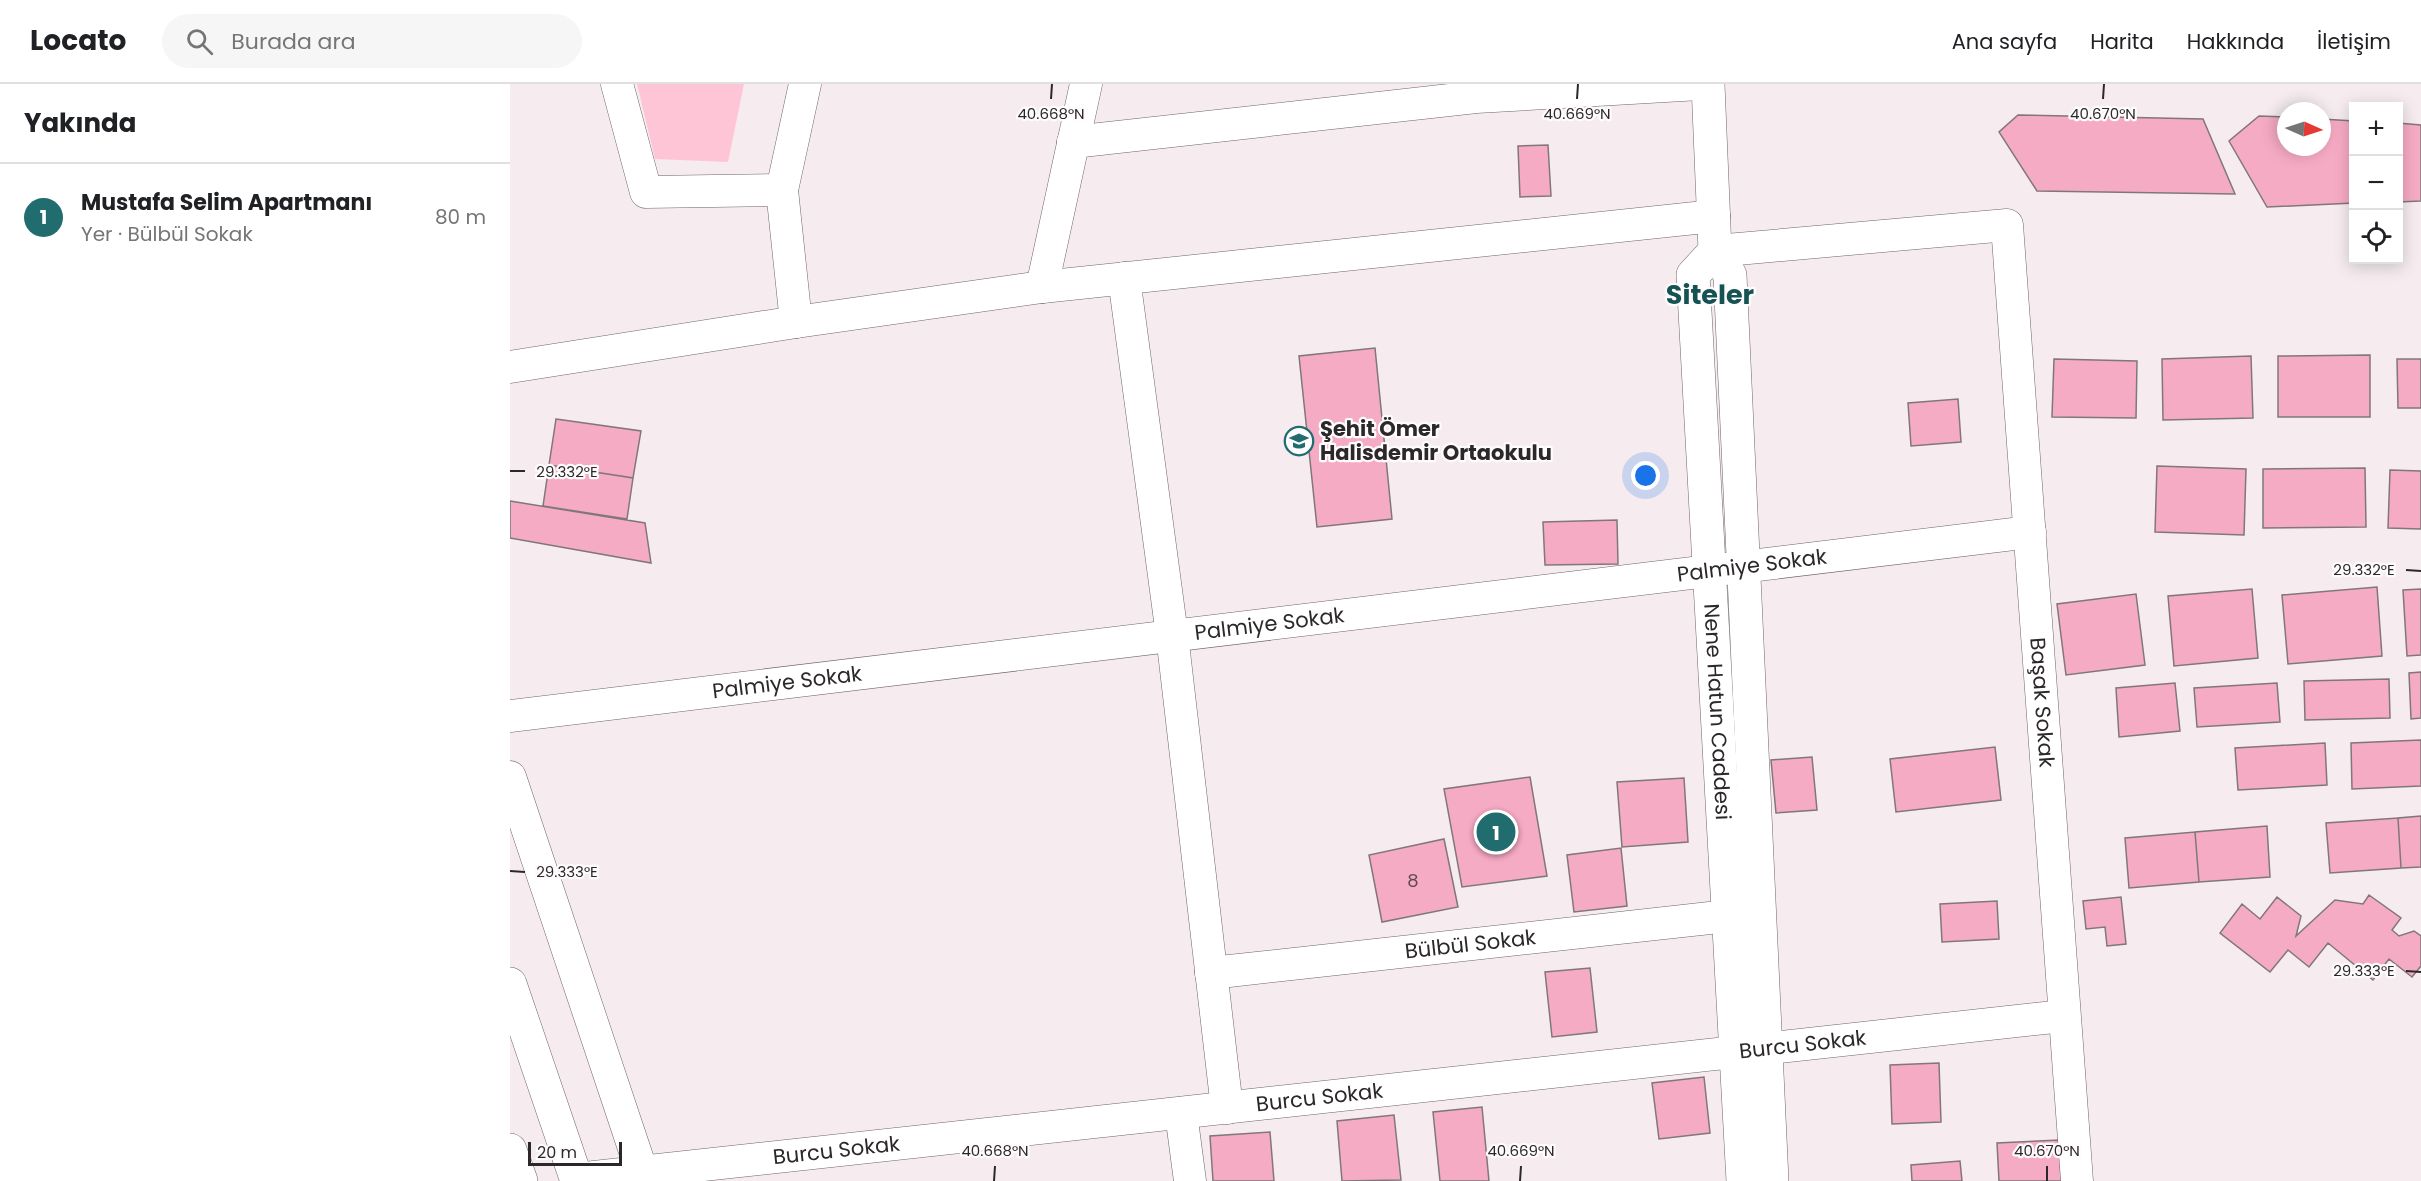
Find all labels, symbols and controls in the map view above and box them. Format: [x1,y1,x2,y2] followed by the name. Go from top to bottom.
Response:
[162,14,582,68] search box
[30,21,126,60] text: Locato
[183,25,216,58] icon: search
[231,26,356,57] text: Burada ara
[1952,27,2057,56] text: Ana sayfa
[2090,27,2154,56] text: Harita
[2187,27,2284,56] text: Hakkında
[2317,27,2391,56] text: İletişim
[2277,102,2331,156] north arrow
[2349,102,2403,264] map controls
[2349,102,2403,156] button: +
[1017,103,1085,124] text: 40.668°N
[1543,103,1611,124] text: 40.669°N
[2070,103,2136,124] text: 40.670°N
[24,105,136,141] text: Yakında
[2349,156,2403,210] button: −
[81,187,372,218] text: Mustafa Selim Apartmanı
[40,203,47,231] text: 1
[435,203,486,231] text: 80 m
[2349,210,2403,264] button: locate
[81,220,253,248] text: Yer · Bülbül Sokak
[1666,276,1755,313] district label: Siteler
[1320,414,1552,467] place label: Şehit Ömer Halisdemir Ortaokulu
[1283,425,1315,457] school or university icon: Şehit Ömer Halisdemir Ortaokulu
[536,461,598,482] text: 29.332°E
[1631,461,1660,490] your location
[1675,542,1828,589] street label: Palmiye Sokak
[2333,559,2395,580] text: 29.332°E
[1193,600,1346,647] street label: Palmiye Sokak
[1697,603,1738,821] street label: Nene Hatun Caddesi
[2023,636,2062,769] street label: Başak Sokak
[710,659,864,705] street label: Palmiye Sokak
[1476,810,1516,855] pin: 1
[536,861,598,882] text: 29.333°E
[1407,868,1419,893] house number: 8
[1403,922,1538,966] street label: Bülbül Sokak
[2333,960,2395,981] text: 29.333°E
[1738,1023,1868,1065] street label: Burcu Sokak
[1254,1076,1385,1118] street label: Burcu Sokak
[771,1129,902,1171] street label: Burcu Sokak
[528,1139,622,1166] scale bar
[961,1140,1029,1161] text: 40.668°N
[1487,1140,1555,1161] text: 40.669°N
[2014,1140,2080,1161] text: 40.670°N
[537,1141,577,1164] text: 20 m

